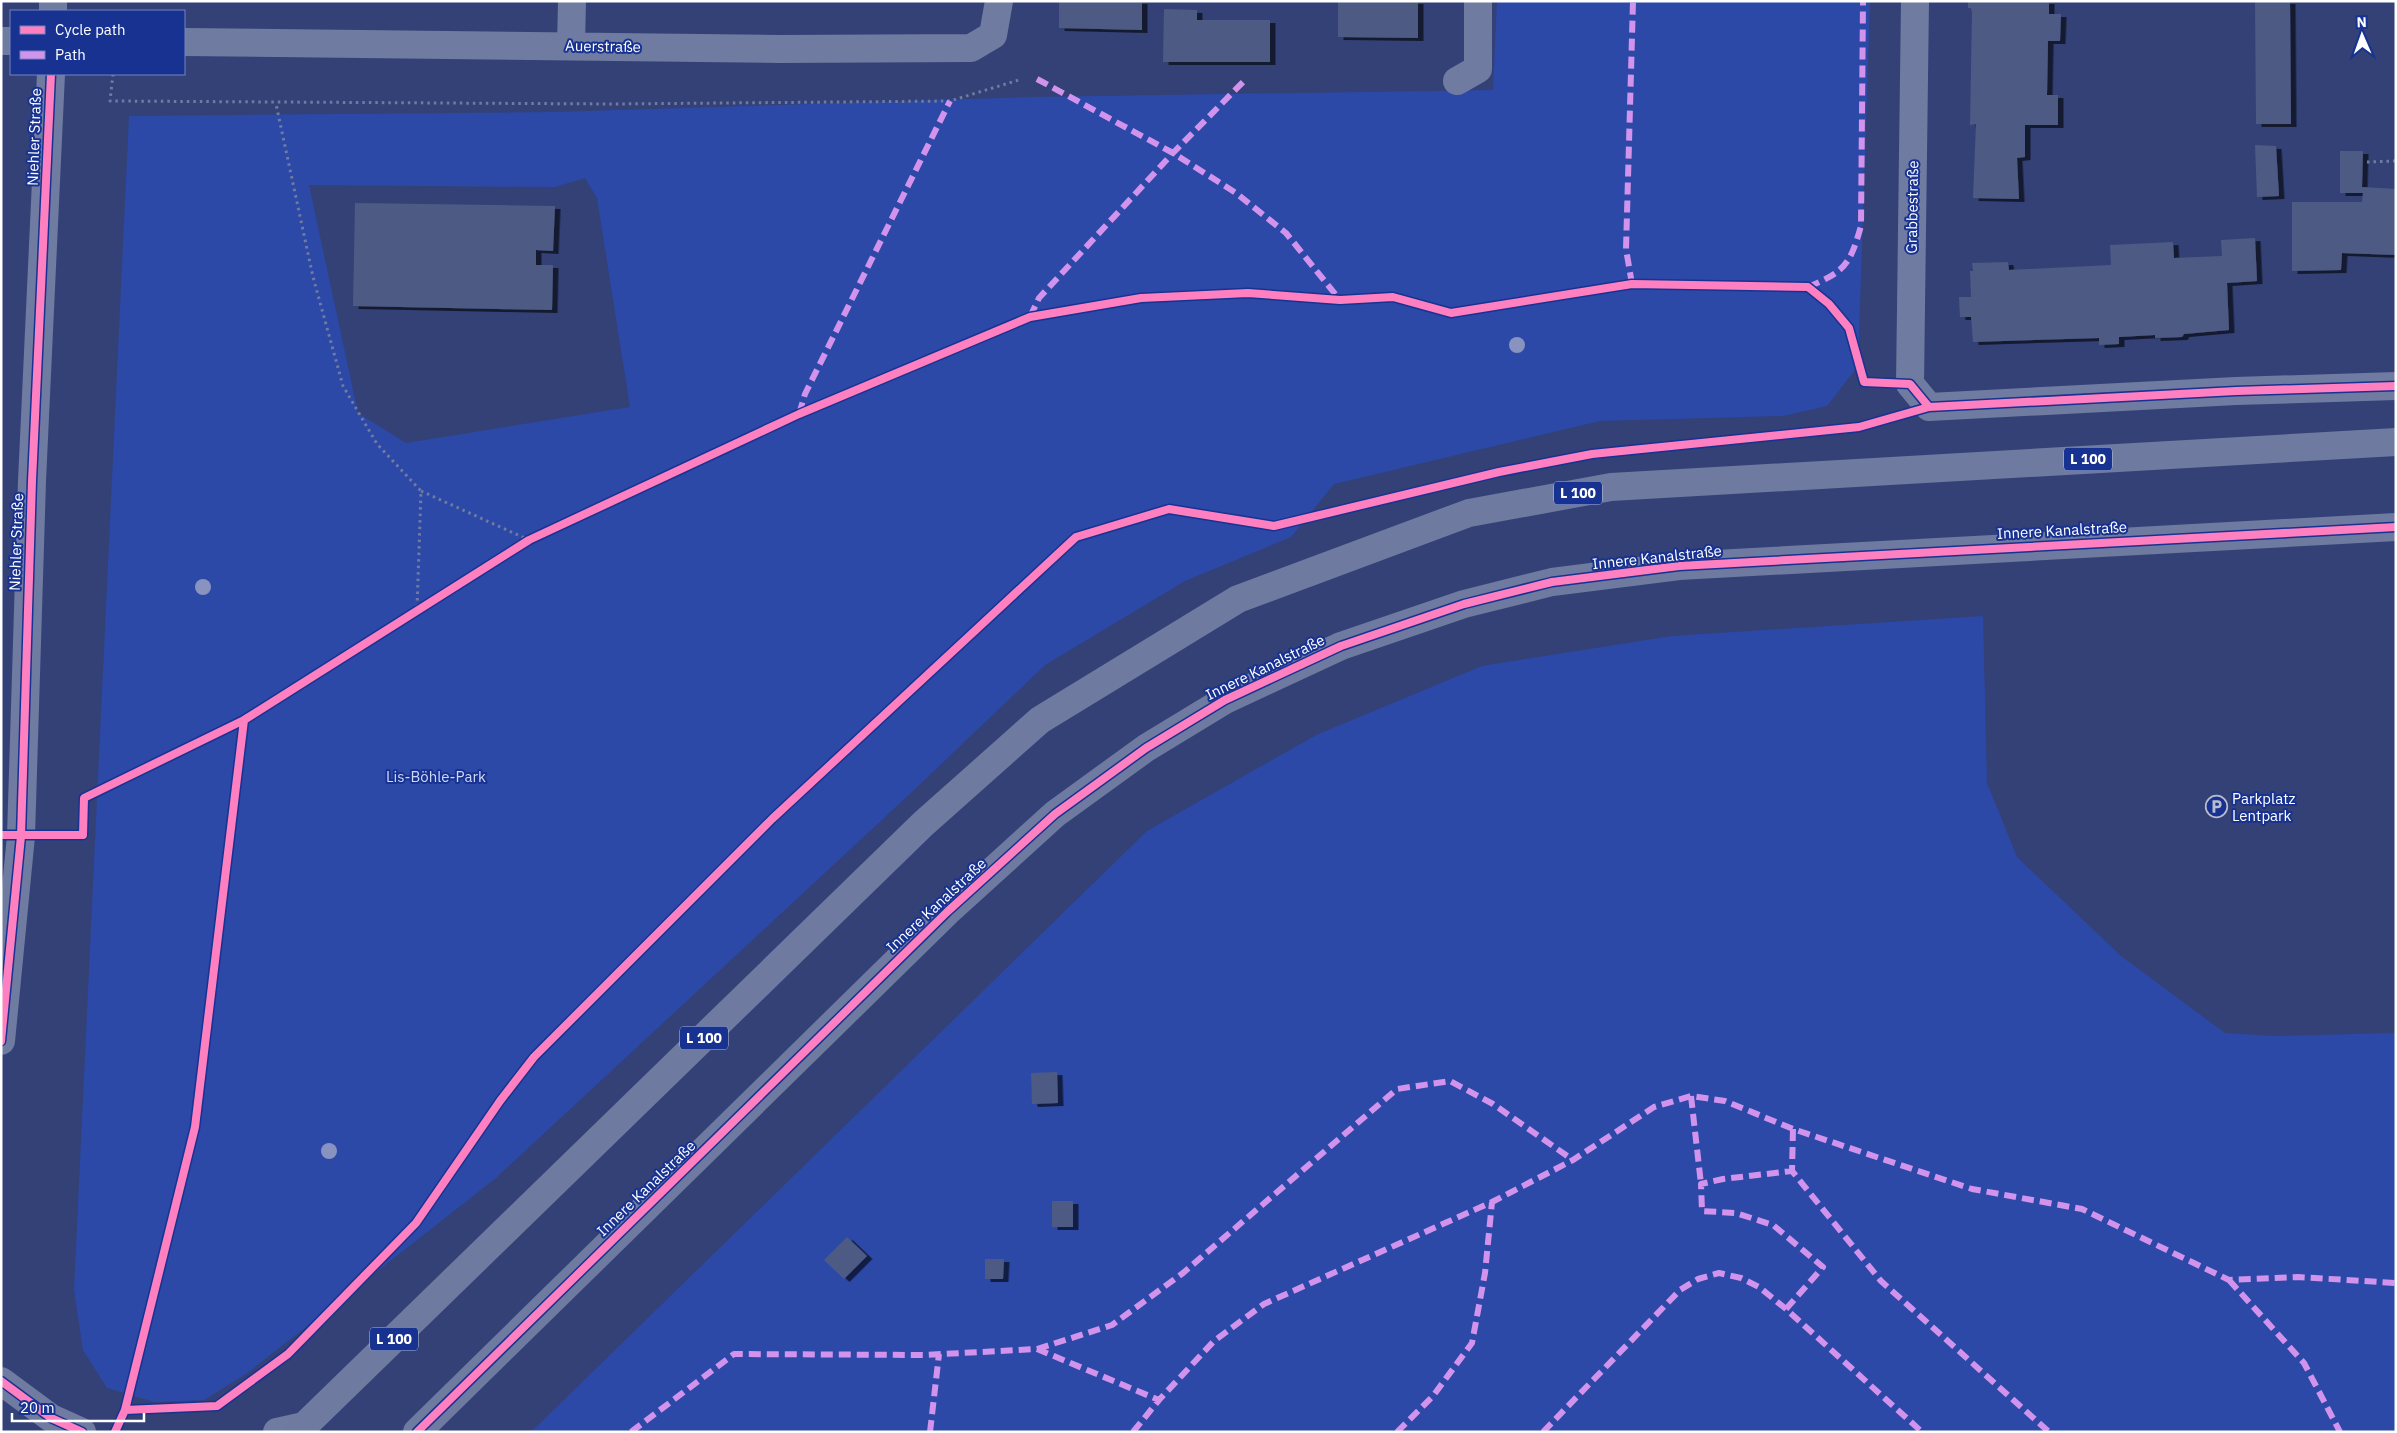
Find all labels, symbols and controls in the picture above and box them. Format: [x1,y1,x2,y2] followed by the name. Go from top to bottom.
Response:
[10,10,185,75] legend
[2337,10,2387,60] north arrow
[2356,13,2367,31] text: N
[55,20,126,39] text: Cycle path
[565,36,641,56] street label: Auerstraße
[55,45,86,64] text: Path
[23,88,45,186] street label: Niehler Straße
[1902,160,1922,254] street label: Grabbestraße
[2064,448,2112,470] road number: L 100
[1554,482,1602,504] road number: L 100
[5,493,27,591] street label: Niehler Straße
[1997,517,2127,543] street label: Innere Kanalstraße
[1591,541,1723,573] street label: Innere Kanalstraße
[1202,630,1328,704] street label: Innere Kanalstraße
[386,767,486,786] park label: Lis-Böhle-Park
[2232,789,2295,825] place label: Parkplatz Lentpark
[2204,795,2228,819] parking icon: Parkplatz Lentpark
[882,854,990,956] street label: Innere Kanalstraße
[680,1026,728,1050] road number: L 100
[593,1136,699,1240] street label: Innere Kanalstraße
[370,1328,418,1350] road number: L 100
[12,1390,145,1422] scale bar
[20,1398,55,1417] text: 20 m

